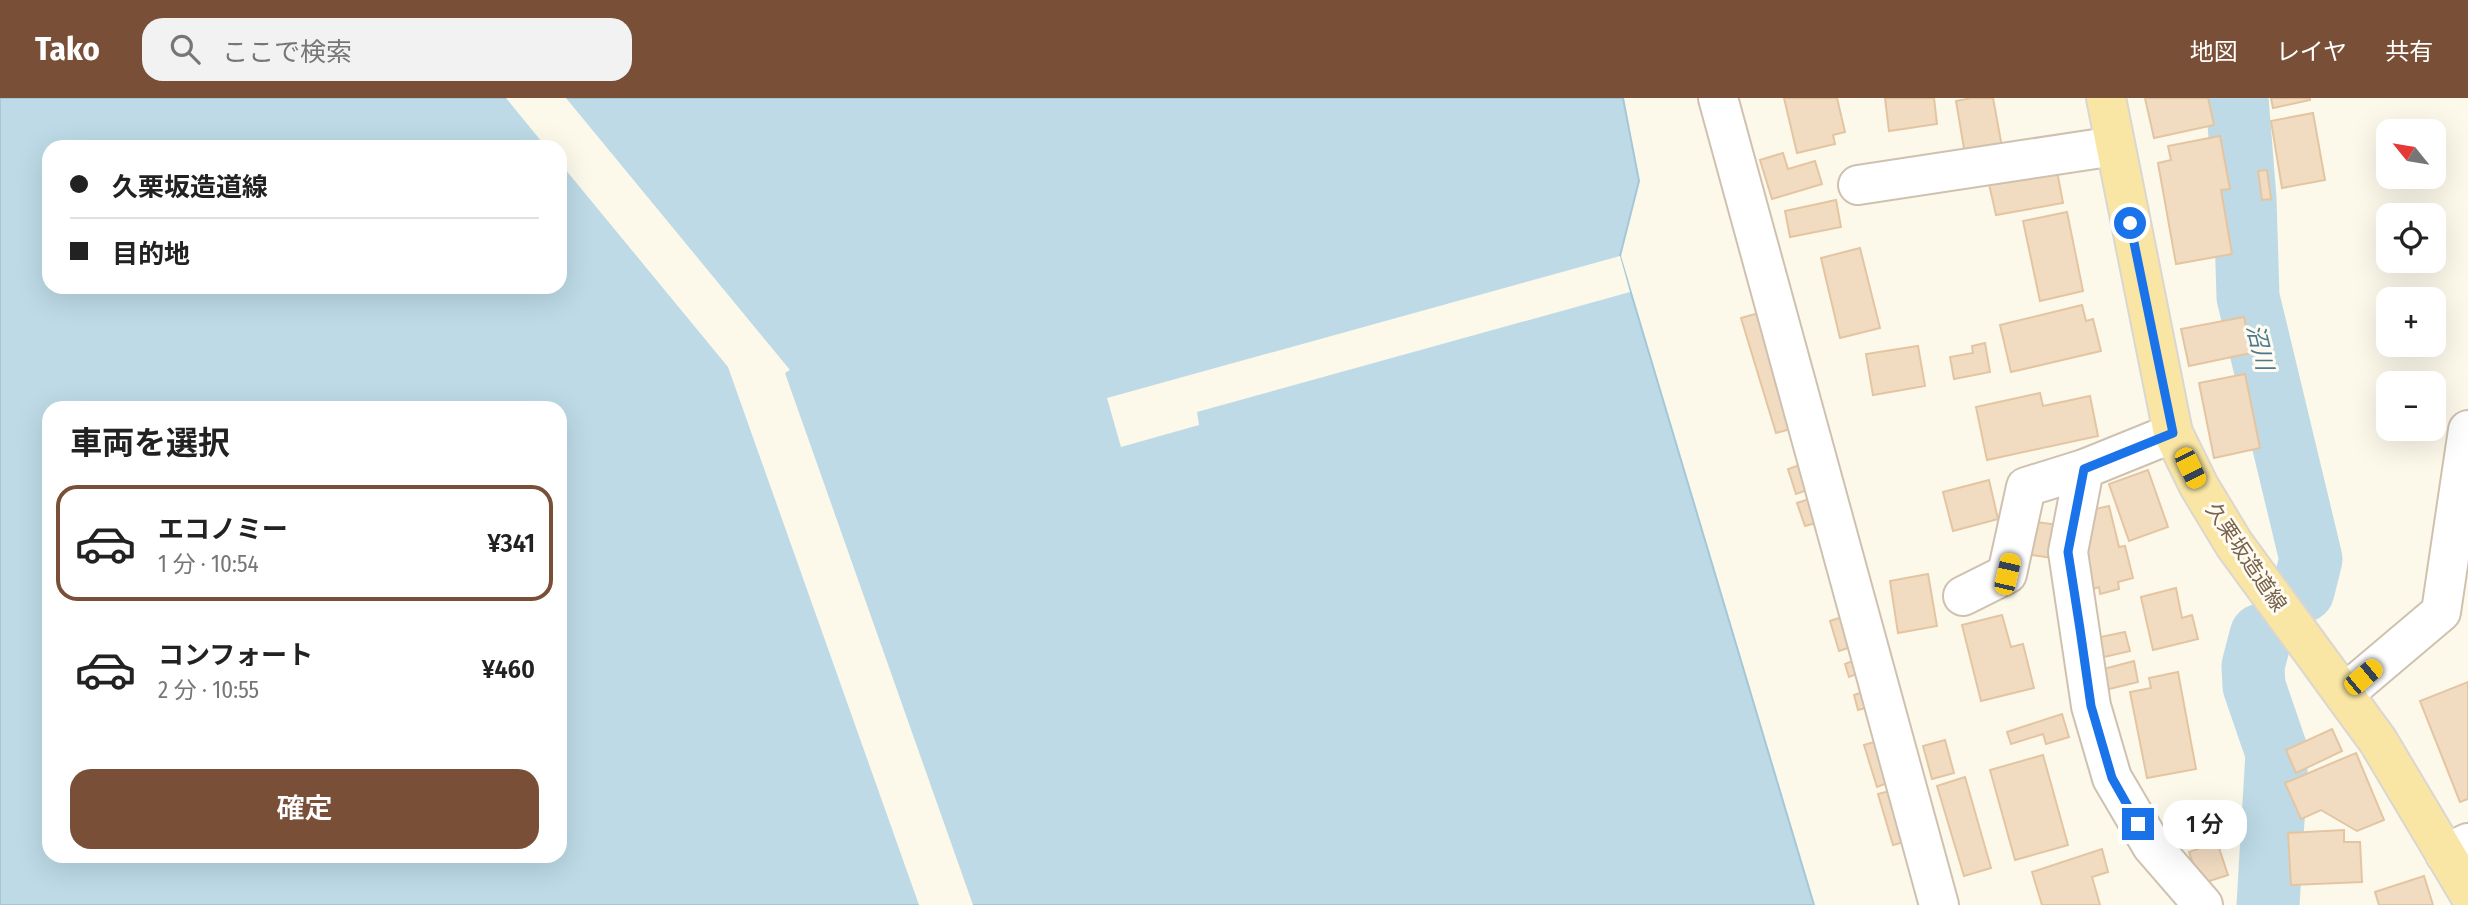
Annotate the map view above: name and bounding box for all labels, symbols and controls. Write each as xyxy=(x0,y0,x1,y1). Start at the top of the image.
search box xyxy=(142,18,632,81)
text: Tako xyxy=(35,29,100,69)
icon: search xyxy=(166,30,204,68)
text: ここで検索 xyxy=(222,37,352,68)
text: 地図 xyxy=(2190,38,2238,66)
text: レイヤ xyxy=(2276,38,2347,66)
text: 共有 xyxy=(2385,38,2433,66)
north arrow xyxy=(2376,119,2446,189)
map controls xyxy=(2376,119,2446,441)
text: 久栗坂造道線 xyxy=(112,172,268,203)
button: locate xyxy=(2376,203,2446,273)
route start xyxy=(2114,207,2146,239)
text: 目的地 xyxy=(112,239,190,270)
button: + xyxy=(2376,287,2446,357)
water label: 沼川 xyxy=(2241,321,2280,376)
button: − xyxy=(2376,371,2446,441)
text: 車両を選択 xyxy=(70,424,230,462)
car xyxy=(2172,445,2209,491)
street label: 久栗坂造道線 xyxy=(2200,498,2292,616)
icon: car xyxy=(74,512,137,575)
text: エコノミー xyxy=(158,514,288,545)
text: ¥341 xyxy=(488,528,535,559)
text: 1 分 · 10:54 xyxy=(158,550,259,578)
car xyxy=(1993,551,2022,597)
icon: car xyxy=(74,638,137,701)
text: コンフォート xyxy=(158,640,313,671)
text: ¥460 xyxy=(482,654,535,685)
car xyxy=(2341,655,2386,699)
text: 2 分 · 10:55 xyxy=(158,676,259,704)
button: 確定 xyxy=(70,769,539,849)
callout: 1 分 xyxy=(2162,800,2246,848)
route end xyxy=(2122,808,2154,840)
text: 1 分 xyxy=(2186,810,2224,838)

